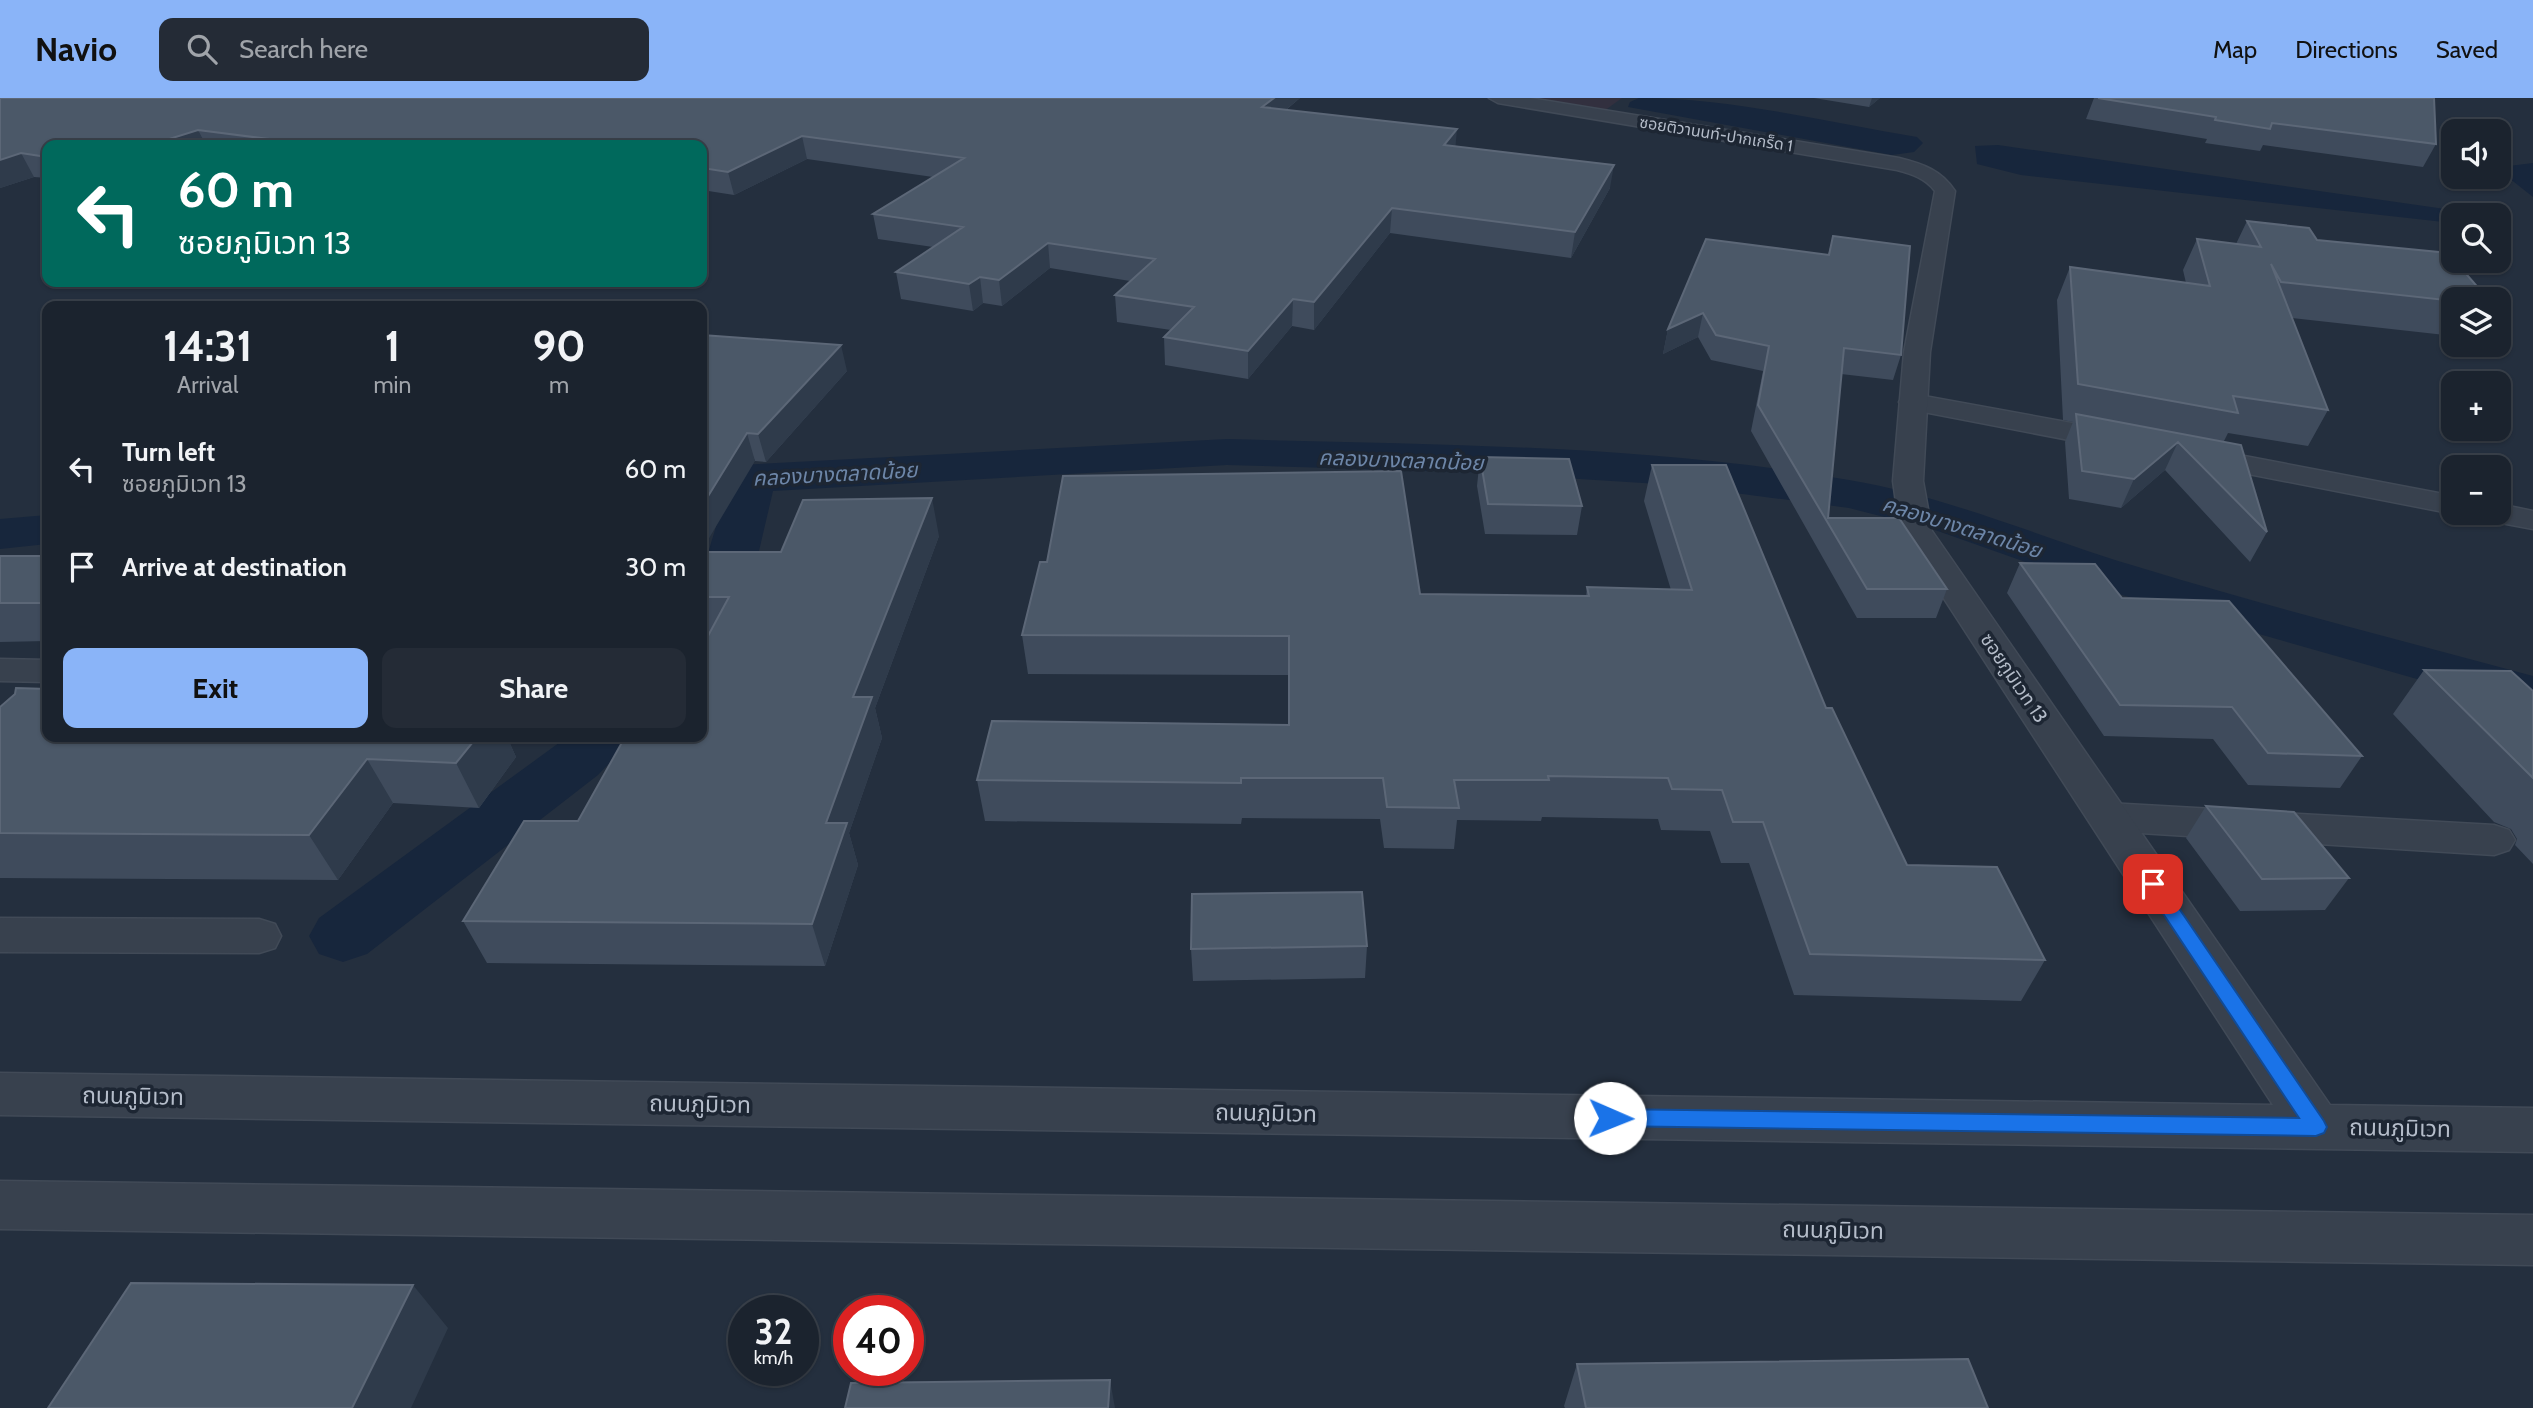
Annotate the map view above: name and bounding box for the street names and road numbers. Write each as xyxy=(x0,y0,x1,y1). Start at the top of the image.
street label: ซอยติวานนท์-ปากเกร็ด 1 xyxy=(1638,113,1794,155)
street label: ซอยภูมิเวท 13 xyxy=(1975,629,2052,728)
street label: ถนนภูมิเวท xyxy=(82,1081,184,1112)
street label: ถนนภูมิเวท xyxy=(649,1089,751,1120)
street label: ถนนภูมิเวท xyxy=(1215,1098,1317,1129)
street label: ถนนภูมิเวท xyxy=(2349,1113,2451,1144)
street label: ถนนภูมิเวท xyxy=(1782,1215,1884,1246)

